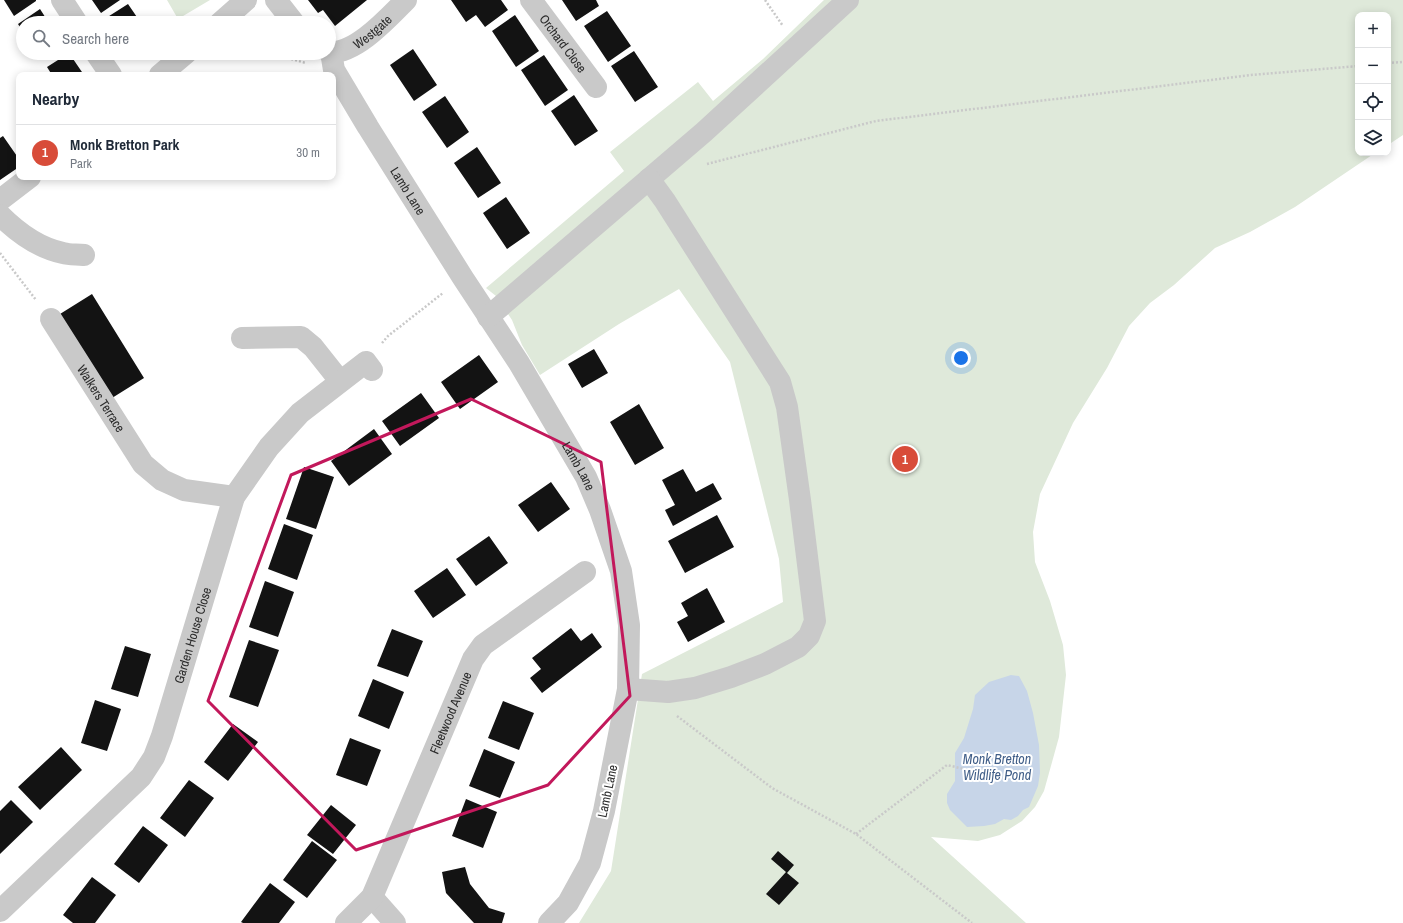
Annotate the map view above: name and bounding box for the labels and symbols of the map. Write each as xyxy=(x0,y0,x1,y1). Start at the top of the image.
street label: Westgate xyxy=(350,11,396,53)
street label: Orchard Close xyxy=(536,11,590,76)
street label: Lamb Lane xyxy=(386,164,429,218)
your location xyxy=(951,348,971,368)
street label: Walkers Terrace xyxy=(73,362,129,436)
street label: Lamb Lane xyxy=(558,439,599,493)
pin: 1 xyxy=(892,444,918,474)
street label: Garden House Close xyxy=(170,585,215,686)
street label: Fleetwood Avenue xyxy=(426,669,476,757)
water label: Monk Bretton Wildlife Pond xyxy=(963,750,1032,784)
street label: Lamb Lane xyxy=(594,763,621,819)

